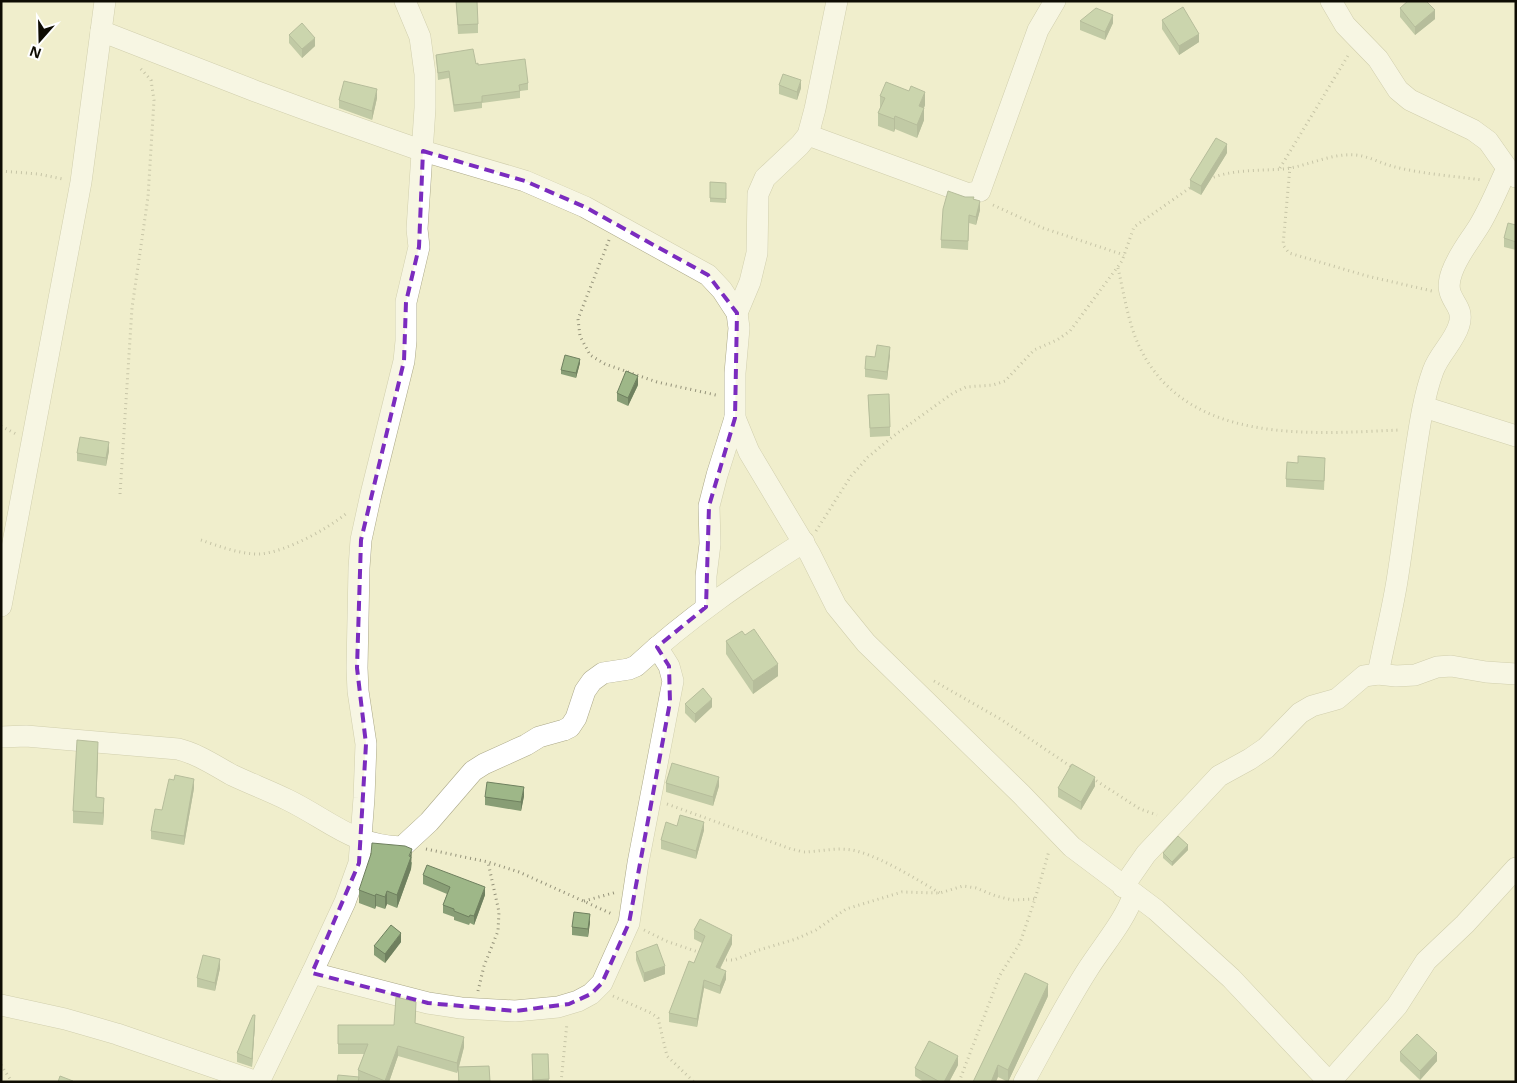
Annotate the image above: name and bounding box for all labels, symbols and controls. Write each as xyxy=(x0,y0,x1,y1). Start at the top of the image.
north arrow xyxy=(15,15,65,65)
text: N xyxy=(27,42,44,64)

